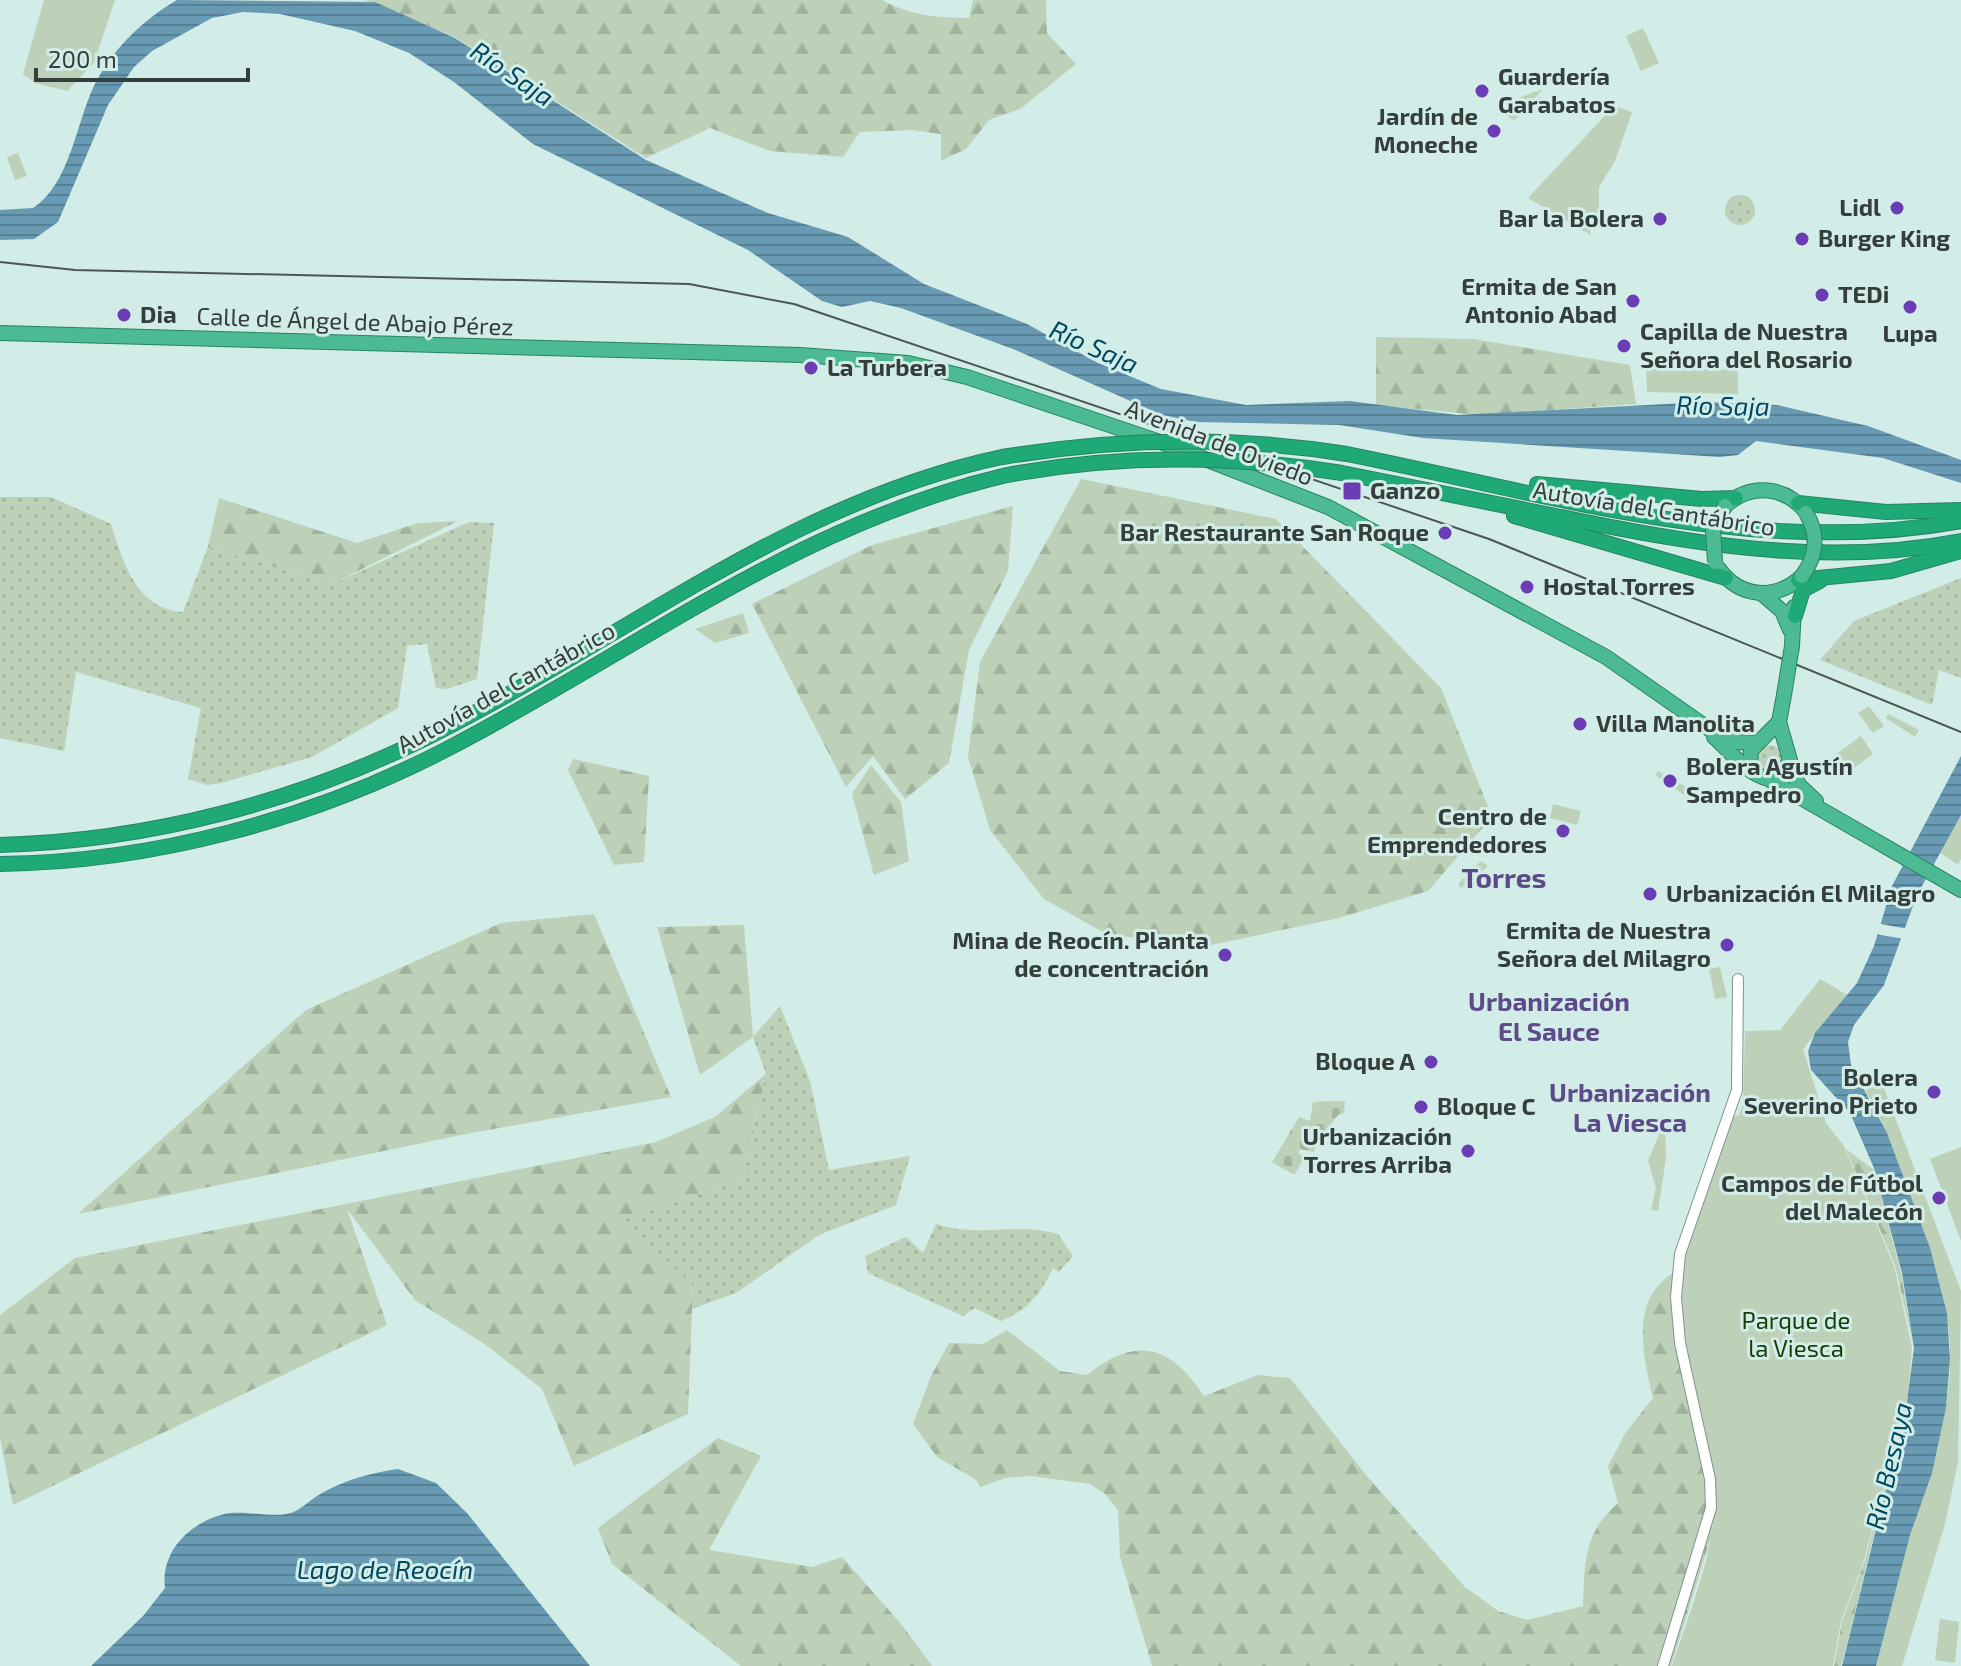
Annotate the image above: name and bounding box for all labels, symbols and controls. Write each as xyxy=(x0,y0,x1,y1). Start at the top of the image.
scale bar xyxy=(36,32,248,82)
water label: Río Saja xyxy=(465,34,560,112)
text: 200 m xyxy=(48,44,117,73)
place label: Guardería Garabatos xyxy=(1498,61,1616,118)
marker: Guardería Garabatos xyxy=(1473,82,1491,100)
place label: Jardín de Moneche xyxy=(1374,101,1478,158)
marker: Jardín de Moneche xyxy=(1485,122,1503,140)
place label: Lidl xyxy=(1839,192,1881,221)
marker: Lidl xyxy=(1888,199,1906,217)
place label: Bar la Bolera xyxy=(1498,203,1644,232)
marker: Bar la Bolera xyxy=(1651,210,1669,228)
place label: Burger King xyxy=(1818,223,1950,252)
marker: Burger King xyxy=(1793,230,1811,248)
place label: Ermita de San Antonio Abad xyxy=(1461,271,1617,328)
place label: TEDi xyxy=(1838,279,1889,308)
marker: TEDi xyxy=(1813,286,1831,304)
marker: Ermita de San Antonio Abad xyxy=(1624,292,1642,310)
marker: Lupa xyxy=(1901,298,1919,316)
place label: Dia xyxy=(140,299,177,328)
street label: Calle de Ángel de Abajo Pérez xyxy=(196,300,514,341)
marker: Dia xyxy=(115,306,133,324)
water label: Río Saja xyxy=(1046,312,1144,379)
place label: Capilla de Nuestra Señora del Rosario xyxy=(1640,316,1853,373)
place label: Lupa xyxy=(1882,318,1938,347)
marker: Capilla de Nuestra Señora del Rosario xyxy=(1615,337,1633,355)
place label: La Turbera xyxy=(827,352,947,381)
marker: La Turbera xyxy=(802,359,820,377)
water label: Río Saja xyxy=(1676,388,1770,421)
street label: Avenida de Oviedo xyxy=(1121,392,1318,491)
street label: Autovía del Cantábrico xyxy=(1531,474,1777,541)
place label: Ganzo xyxy=(1370,475,1440,504)
marker: Ganzo xyxy=(1341,480,1363,502)
place label: Bar Restaurante San Roque xyxy=(1120,517,1429,546)
marker: Bar Restaurante San Roque xyxy=(1436,524,1454,542)
place label: Hostal Torres xyxy=(1543,571,1695,600)
marker: Hostal Torres xyxy=(1518,578,1536,596)
street label: Autovía del Cantábrico xyxy=(391,615,619,759)
place label: Villa Manolita xyxy=(1596,708,1755,737)
marker: Villa Manolita xyxy=(1571,715,1589,733)
place label: Bolera Agustín Sampedro xyxy=(1686,751,1853,808)
marker: Bolera Agustín Sampedro xyxy=(1661,772,1679,790)
place label: Centro de Emprendedores xyxy=(1367,801,1547,858)
marker: Centro de Emprendedores xyxy=(1554,822,1572,840)
district label: Torres xyxy=(1462,860,1546,894)
place label: Urbanización El Milagro xyxy=(1666,878,1935,907)
marker: Urbanización El Milagro xyxy=(1641,885,1659,903)
place label: Ermita de Nuestra Señora del Milagro xyxy=(1497,915,1711,972)
place label: Mina de Reocín. Planta de concentración xyxy=(952,925,1209,982)
marker: Ermita de Nuestra Señora del Milagro xyxy=(1718,936,1736,954)
marker: Mina de Reocín. Planta de concentración xyxy=(1216,946,1234,964)
district label: Urbanización El Sauce xyxy=(1468,985,1630,1046)
place label: Bloque A xyxy=(1315,1046,1415,1075)
marker: Bloque A xyxy=(1422,1053,1440,1071)
place label: Bolera Severino Prieto xyxy=(1744,1062,1918,1119)
district label: Urbanización La Viesca xyxy=(1549,1076,1711,1137)
marker: Bolera Severino Prieto xyxy=(1925,1083,1943,1101)
place label: Bloque C xyxy=(1437,1091,1536,1120)
marker: Bloque C xyxy=(1412,1098,1430,1116)
place label: Urbanización Torres Arriba xyxy=(1303,1121,1452,1178)
marker: Urbanización Torres Arriba xyxy=(1459,1142,1477,1160)
place label: Campos de Fútbol del Malecón xyxy=(1721,1168,1923,1225)
marker: Campos de Fútbol del Malecón xyxy=(1930,1189,1948,1207)
park label: Parque de la Viesca xyxy=(1742,1305,1850,1362)
water label: Río Besaya xyxy=(1858,1399,1918,1533)
water label: Lago de Reocín xyxy=(297,1553,473,1584)

